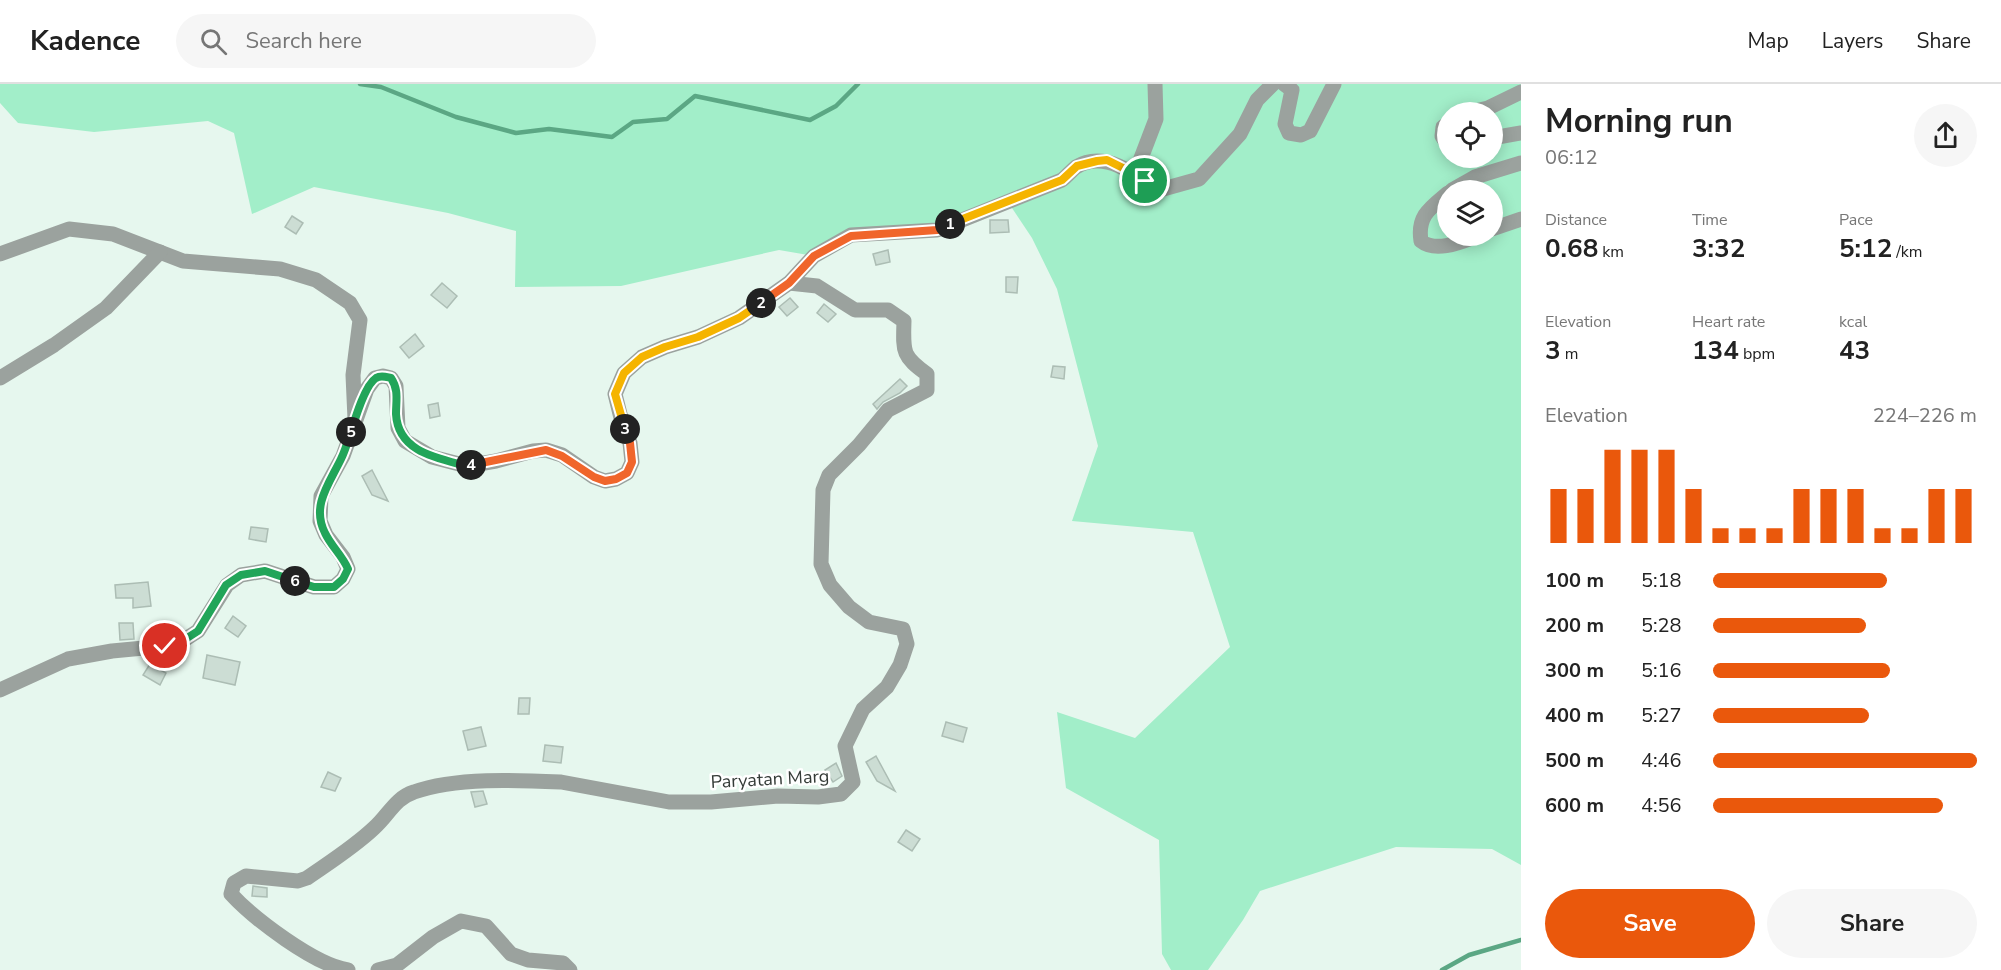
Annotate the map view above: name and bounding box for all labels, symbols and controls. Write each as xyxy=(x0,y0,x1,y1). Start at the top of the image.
search box xyxy=(176,14,596,68)
text: Kadence xyxy=(30,22,140,60)
icon: search xyxy=(197,25,230,58)
text: Search here xyxy=(245,26,362,56)
text: Map xyxy=(1747,27,1789,55)
text: Layers xyxy=(1822,27,1883,55)
text: Share xyxy=(1916,27,1971,55)
text: Morning run xyxy=(1545,99,1733,144)
map controls xyxy=(1437,102,1503,246)
button: locate xyxy=(1437,102,1503,168)
button: share xyxy=(1914,104,1977,167)
text: 06:12 xyxy=(1545,144,1598,171)
pin xyxy=(1119,155,1170,206)
icon: arrive xyxy=(1128,164,1161,197)
button: layers xyxy=(1437,180,1503,246)
pin: 1 xyxy=(935,209,965,239)
text: Distance xyxy=(1545,209,1607,231)
text: Time xyxy=(1692,209,1728,231)
text: Pace xyxy=(1839,209,1873,231)
text: 1 xyxy=(945,213,955,235)
text: 0.68 xyxy=(1545,231,1598,266)
text: 3:32 xyxy=(1692,231,1745,266)
text: 5:12 xyxy=(1839,231,1892,266)
text: km xyxy=(1598,241,1624,263)
text: /km xyxy=(1892,241,1923,263)
pin: 2 xyxy=(746,288,776,318)
text: 2 xyxy=(756,292,766,314)
text: Elevation xyxy=(1545,311,1611,333)
text: Heart rate xyxy=(1692,311,1765,333)
text: kcal xyxy=(1839,311,1867,333)
text: 3 xyxy=(1545,333,1561,368)
text: 134 xyxy=(1692,333,1739,368)
text: 43 xyxy=(1839,333,1870,368)
text: m xyxy=(1561,343,1578,365)
text: bpm xyxy=(1739,343,1775,365)
text: Elevation xyxy=(1545,402,1628,429)
text: 224–226 m xyxy=(1873,402,1977,429)
pin: 3 xyxy=(610,414,640,444)
pin: 5 xyxy=(336,417,366,447)
text: 3 xyxy=(620,418,630,440)
text: 5 xyxy=(346,421,356,443)
pin: 4 xyxy=(456,450,486,480)
text: 4 xyxy=(466,454,476,476)
pin: 6 xyxy=(280,566,310,596)
text: 100 m xyxy=(1545,567,1604,594)
text: 5:18 xyxy=(1641,567,1682,594)
text: 6 xyxy=(290,570,300,592)
text: 200 m xyxy=(1545,612,1604,639)
text: 5:28 xyxy=(1641,612,1682,639)
pin xyxy=(139,620,190,671)
icon: check xyxy=(148,629,181,662)
text: 300 m xyxy=(1545,657,1604,684)
text: 5:16 xyxy=(1641,657,1682,684)
text: 400 m xyxy=(1545,702,1604,729)
text: 5:27 xyxy=(1641,702,1682,729)
text: 500 m xyxy=(1545,747,1604,774)
text: 4:46 xyxy=(1641,747,1682,774)
street label: Paryatan Marg xyxy=(710,764,830,794)
text: 600 m xyxy=(1545,792,1604,819)
text: 4:56 xyxy=(1641,792,1682,819)
button: Save xyxy=(1545,889,1755,958)
button: Share xyxy=(1767,889,1977,958)

